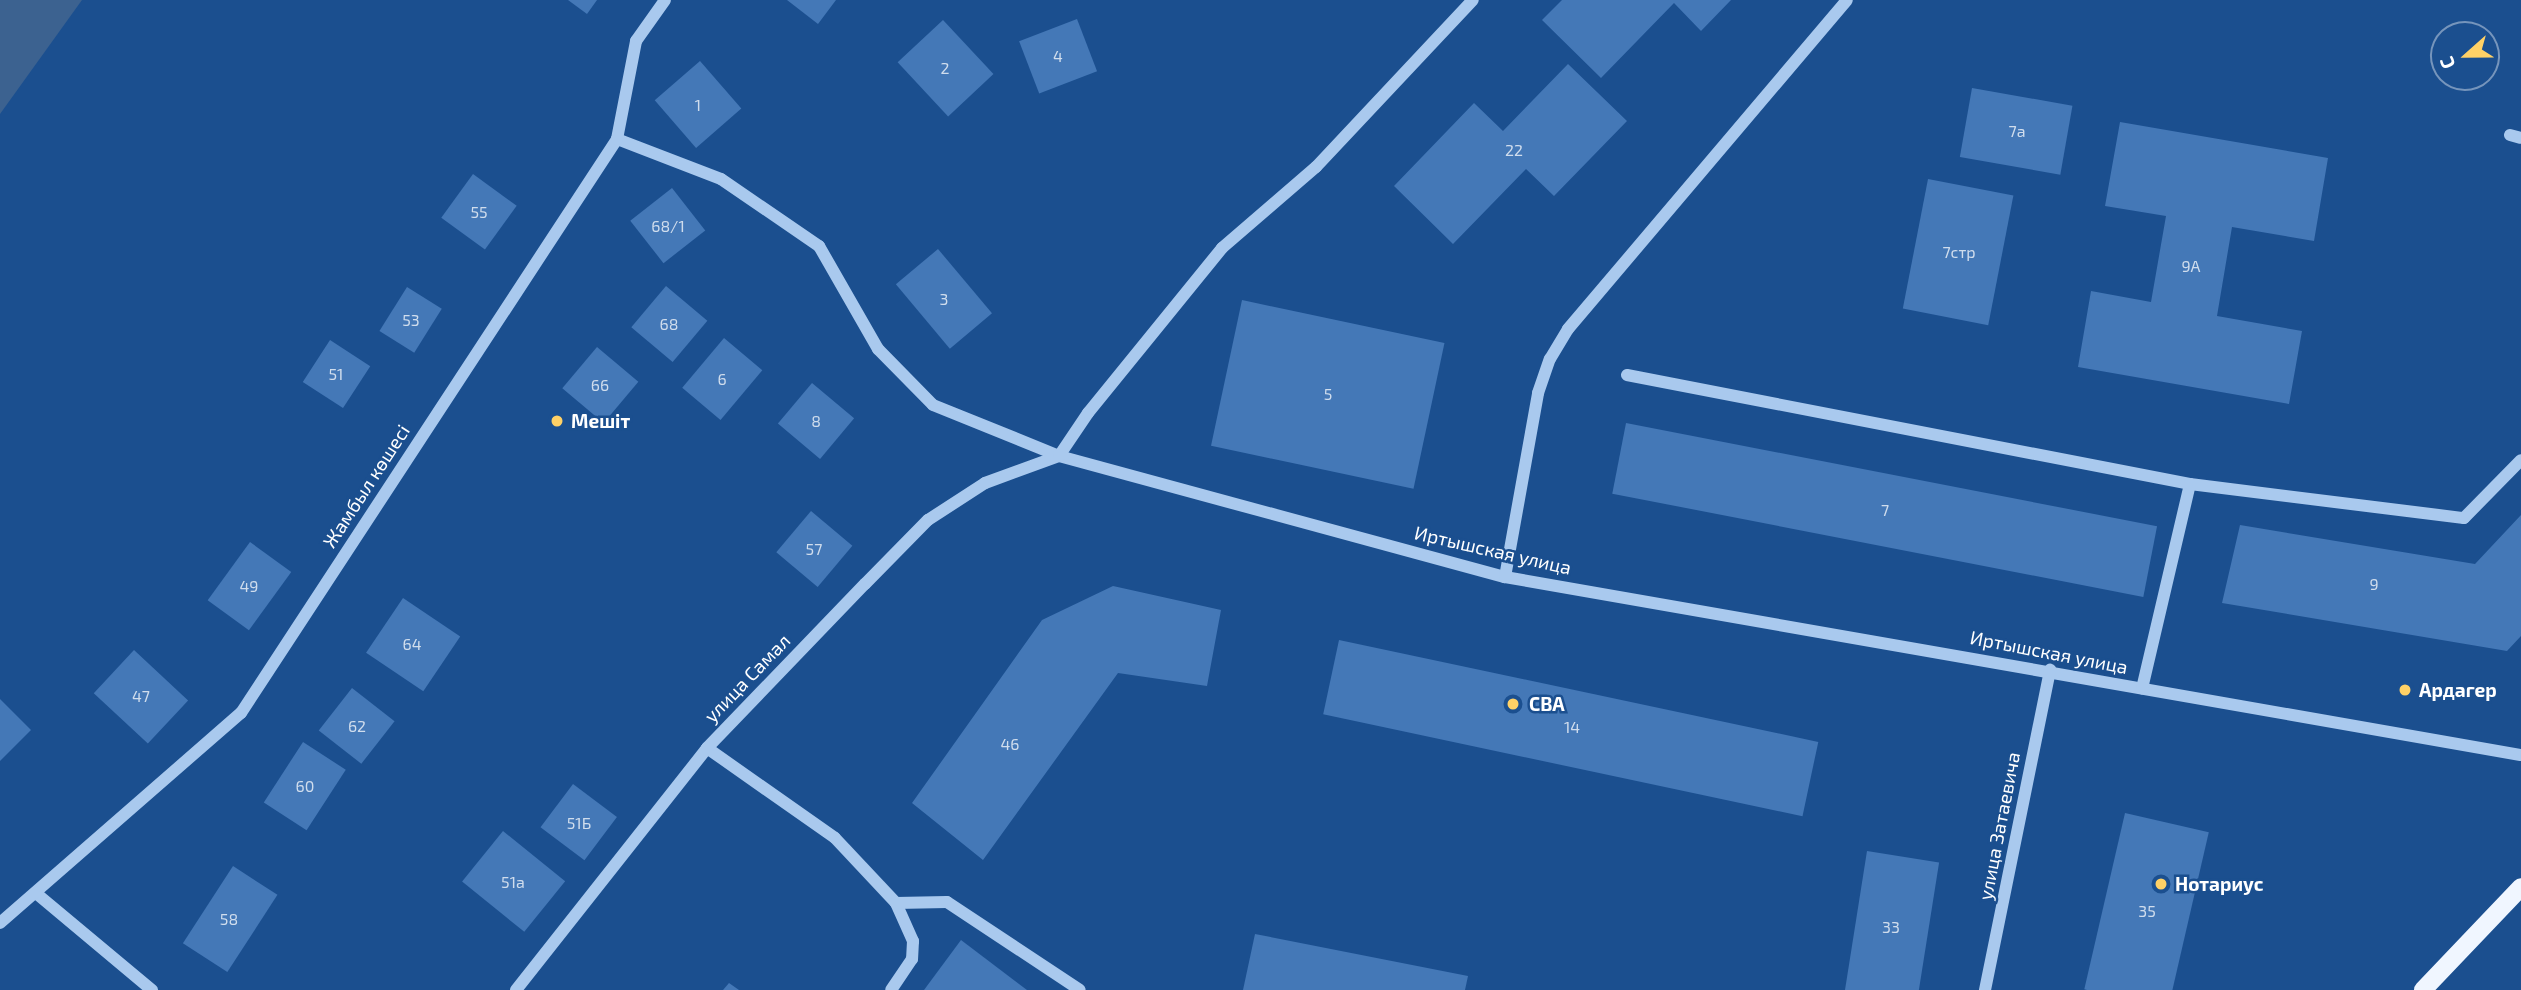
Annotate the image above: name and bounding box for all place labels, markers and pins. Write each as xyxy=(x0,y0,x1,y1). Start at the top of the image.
place label: Мешіт xyxy=(571,410,630,432)
marker: Мешіт xyxy=(549,413,565,429)
place label: Ардагер xyxy=(2419,679,2497,701)
marker: Ардагер xyxy=(2397,682,2413,698)
place label: СВА xyxy=(1529,693,1565,715)
marker: СВА xyxy=(1503,694,1523,714)
place label: Нотариус xyxy=(2175,873,2263,895)
marker: Нотариус xyxy=(2153,876,2169,892)

